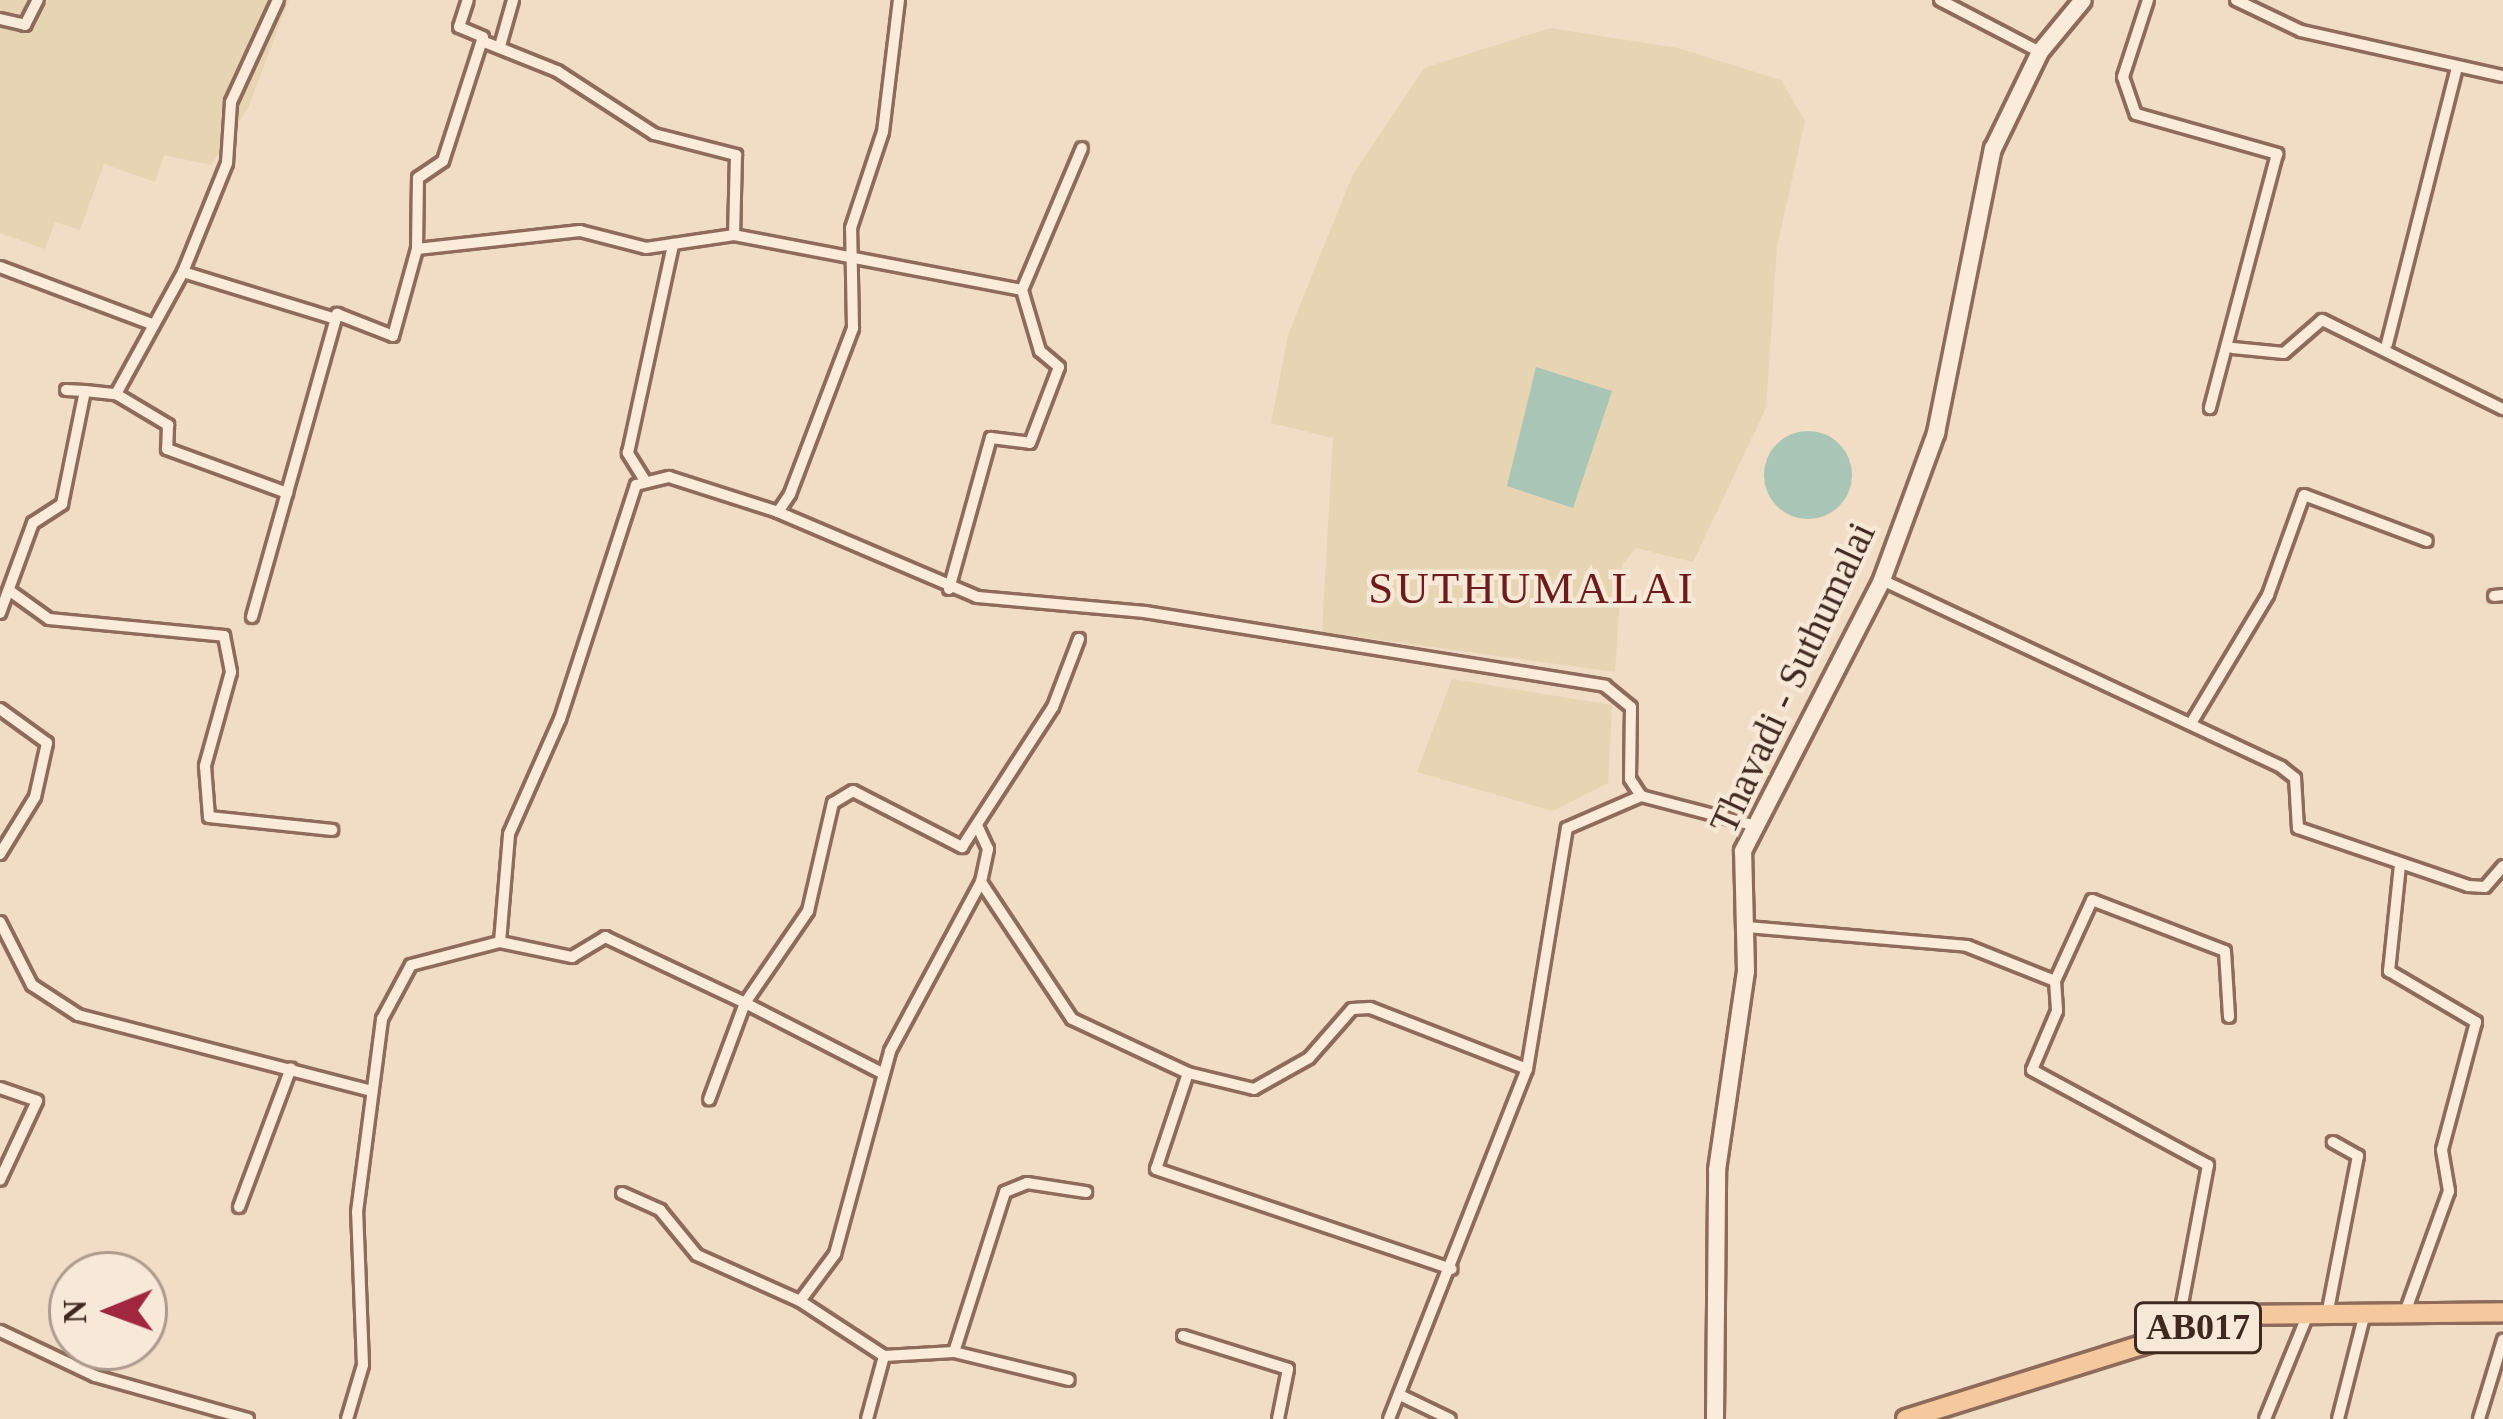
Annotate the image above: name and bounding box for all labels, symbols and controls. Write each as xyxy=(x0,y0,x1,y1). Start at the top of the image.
street label: Thavadi - Suthumalai xyxy=(1700,515,1886,841)
district label: SUTHUMALAI xyxy=(1368,562,1696,616)
north arrow xyxy=(48,1251,168,1371)
road number: AB017 xyxy=(2132,1298,2264,1358)
text: N xyxy=(57,1299,93,1324)

